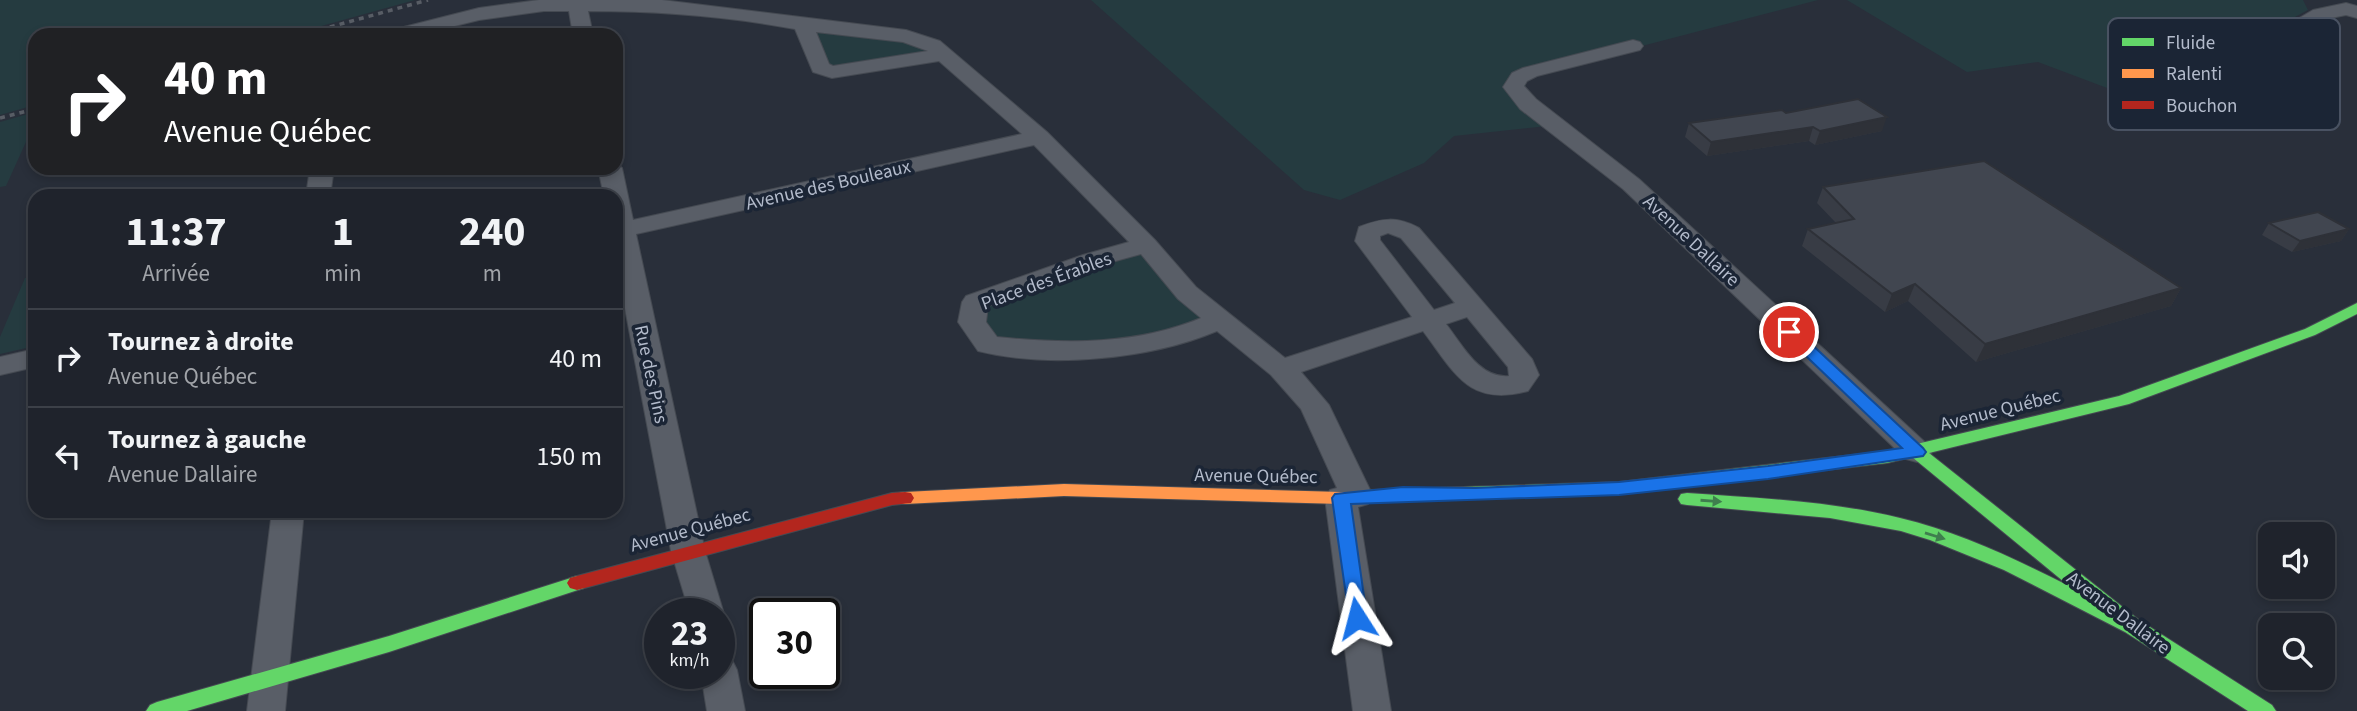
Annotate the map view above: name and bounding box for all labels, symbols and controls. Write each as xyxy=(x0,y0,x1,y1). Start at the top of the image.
legend xyxy=(2108,18,2340,130)
text: Fluide xyxy=(2166,30,2215,57)
text: 40 m xyxy=(164,44,268,114)
icon: right xyxy=(49,56,140,147)
text: Ralenti xyxy=(2166,61,2222,88)
text: Bouchon xyxy=(2166,93,2238,120)
text: Avenue Québec xyxy=(164,109,372,155)
street label: Avenue des Bouleaux xyxy=(743,153,914,218)
street label: Avenue Dallaire xyxy=(1637,189,1745,293)
text: 11:37 xyxy=(125,202,227,262)
text: 1 xyxy=(332,202,354,262)
text: 240 xyxy=(459,202,526,262)
street label: Place des Érables xyxy=(978,245,1115,318)
text: Arrivée xyxy=(142,257,210,290)
text: min xyxy=(324,257,362,290)
text: m xyxy=(483,257,502,290)
pin xyxy=(1759,302,1819,362)
icon: arrive xyxy=(1770,313,1808,351)
text: Tournez à droite xyxy=(108,323,294,360)
street label: Rue des Pins xyxy=(627,323,674,426)
icon: right xyxy=(49,339,87,377)
text: 40 m xyxy=(549,340,602,377)
text: Avenue Québec xyxy=(108,360,257,393)
street label: Avenue Québec xyxy=(1937,382,2064,438)
text: Tournez à gauche xyxy=(108,421,307,458)
icon: left xyxy=(49,437,87,475)
text: 150 m xyxy=(536,438,602,475)
text: Avenue Dallaire xyxy=(108,458,257,491)
street label: Avenue Québec xyxy=(1194,462,1318,491)
one-way arrow xyxy=(1700,496,1722,507)
street label: Avenue Québec xyxy=(627,501,754,559)
map controls xyxy=(2258,522,2335,690)
button: sound xyxy=(2258,522,2335,599)
one-way arrow xyxy=(1924,531,1945,541)
street label: Avenue Dallaire xyxy=(2061,565,2175,661)
position arrow xyxy=(1320,581,1394,655)
speed limit sign: 30 xyxy=(749,598,840,689)
text: 23 xyxy=(671,609,708,659)
button: search xyxy=(2258,613,2335,690)
text: km/h xyxy=(670,648,709,673)

